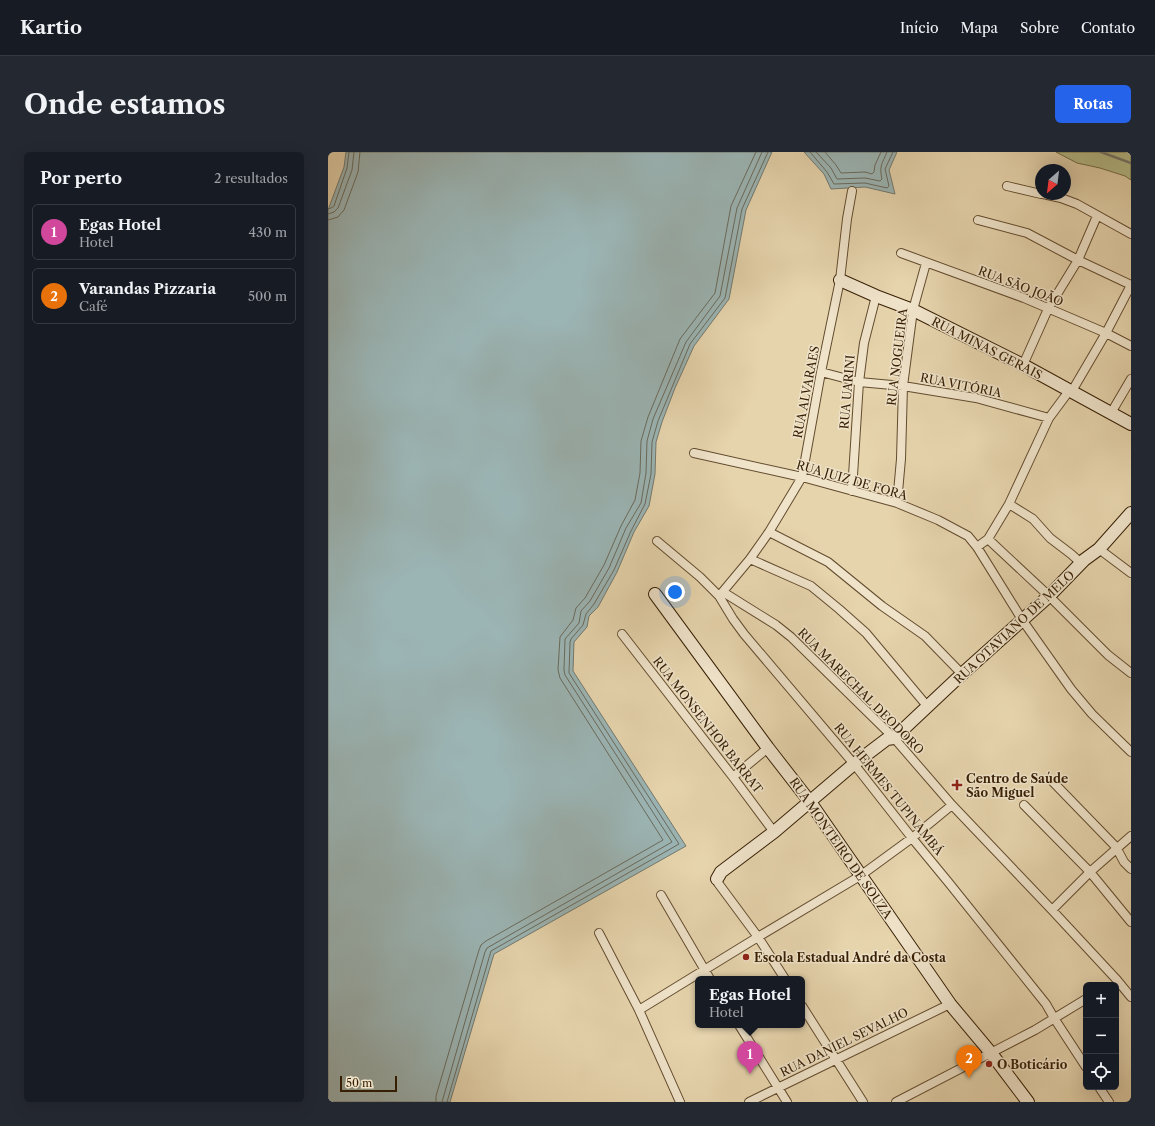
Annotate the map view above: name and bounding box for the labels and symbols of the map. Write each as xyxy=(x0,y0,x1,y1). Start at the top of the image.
north arrow xyxy=(1035,164,1071,200)
street label: RUA SÃO JOÃO xyxy=(976,262,1066,309)
street label: RUA NOGUEIRA xyxy=(884,306,911,407)
street label: RUA MINAS GERAIS xyxy=(929,314,1045,382)
street label: RUA ALVARAES xyxy=(790,344,822,440)
street label: RUA UARINI xyxy=(836,354,858,430)
street label: RUA VITÓRIA xyxy=(919,369,1004,400)
street label: RUA JUIZ DE FORA xyxy=(795,457,910,503)
street label: RUA OTAVIANO DE MELO xyxy=(951,567,1077,687)
your location xyxy=(665,582,685,602)
street label: RUA MARECHAL DEODORO xyxy=(795,625,927,757)
street label: RUA MONSENHOR BARRAT xyxy=(650,654,766,796)
street label: RUA HERMES TUPINAMBÁ xyxy=(831,719,948,859)
place label: Centro de Saúde São Miguel xyxy=(966,771,1068,800)
street label: RUA MONTEIRO DE SOUZA xyxy=(786,775,896,922)
marker: Centro de Saúde São Miguel xyxy=(951,779,963,791)
place label: Escola Estadual André da Costa xyxy=(754,950,947,965)
marker: Escola Estadual André da Costa xyxy=(741,952,751,962)
street label: RUA DANIEL SEVALHO xyxy=(777,1004,911,1080)
pin: 1 xyxy=(737,1041,763,1074)
pin: 2 xyxy=(956,1045,982,1078)
place label: O Boticário xyxy=(997,1057,1068,1072)
marker: O Boticário xyxy=(984,1059,994,1069)
scale bar xyxy=(340,1074,397,1093)

